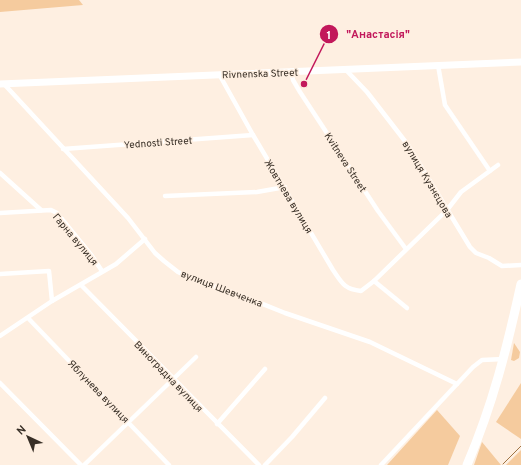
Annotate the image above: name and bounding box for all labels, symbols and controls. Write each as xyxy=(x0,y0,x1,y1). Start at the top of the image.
callout: "Анастасія" xyxy=(319,23,418,46)
text: 1 xyxy=(327,28,331,44)
text: "Анастасія" xyxy=(346,28,410,42)
street label: Rivnenska Street xyxy=(222,67,299,82)
street label: Kvitneva Street xyxy=(321,131,369,195)
street label: Yednosti Street xyxy=(123,135,193,152)
street label: вулиця Кузнєцова xyxy=(399,139,455,221)
street label: Жовтнева вулиця xyxy=(260,157,315,236)
street label: Гарна вулиця xyxy=(49,211,100,269)
street label: вулиця Шевченка xyxy=(179,268,264,311)
street label: Виноградна вулиця xyxy=(131,339,205,415)
street label: Яблунева вулиця xyxy=(64,358,132,427)
north arrow xyxy=(8,417,48,457)
text: N xyxy=(14,423,29,438)

